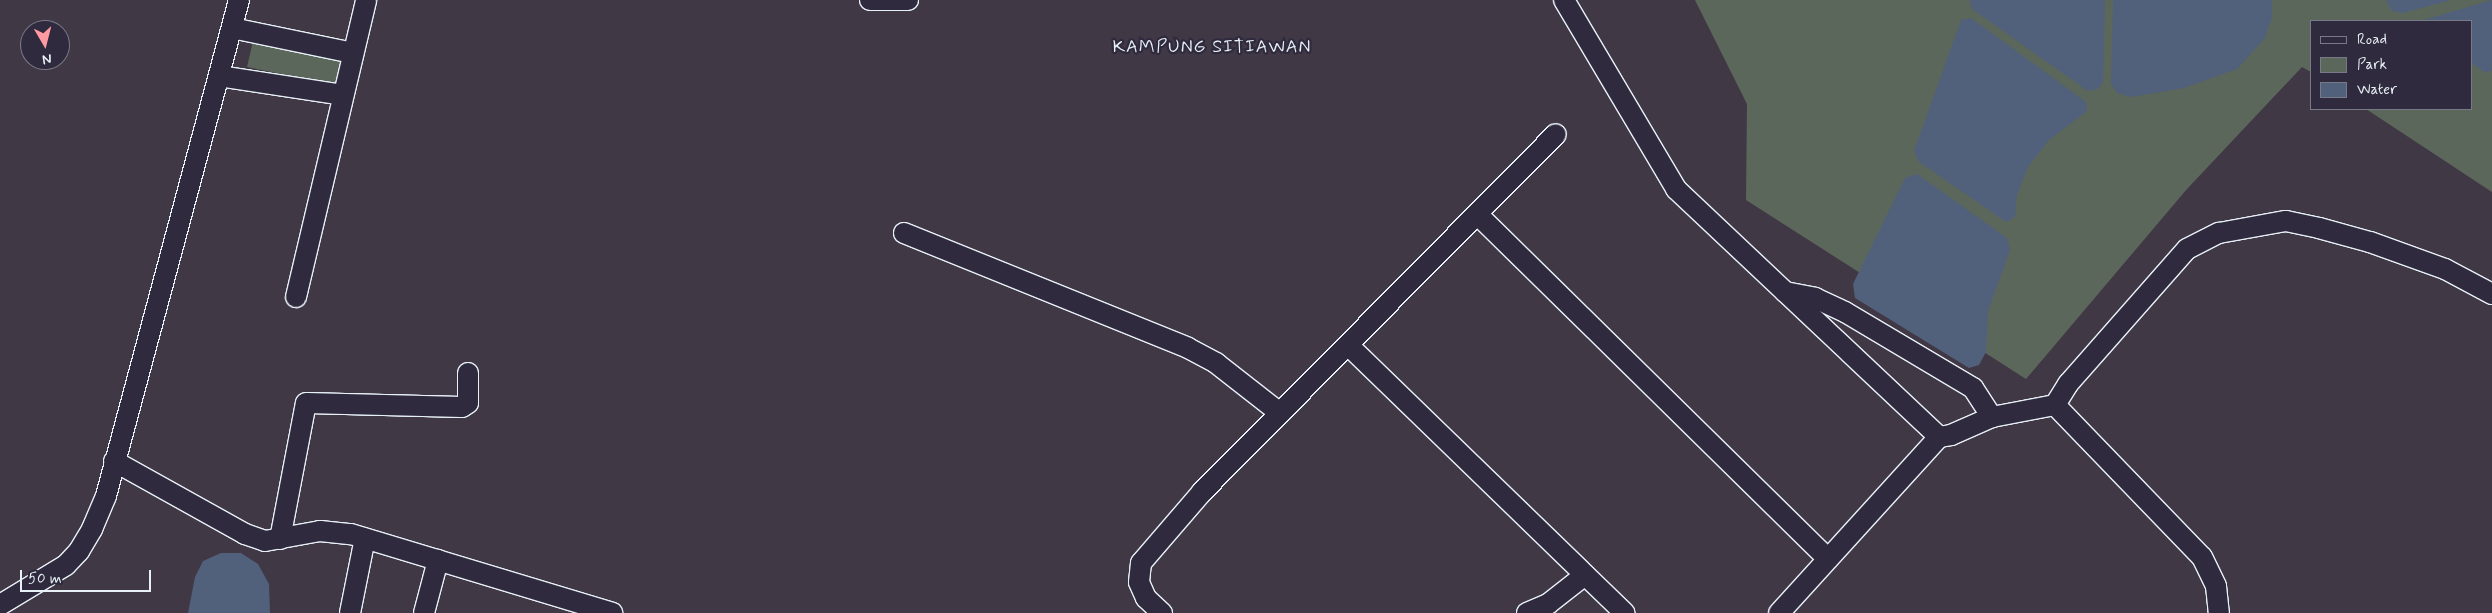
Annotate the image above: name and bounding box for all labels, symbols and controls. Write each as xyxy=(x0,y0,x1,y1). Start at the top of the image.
north arrow xyxy=(20,20,70,70)
legend xyxy=(2310,20,2472,110)
text: Road xyxy=(2357,30,2387,50)
district label: KAMPUNG SITIAWAN xyxy=(1109,36,1315,58)
text: N xyxy=(41,49,53,68)
text: Park xyxy=(2357,55,2387,75)
text: Water xyxy=(2357,80,2397,100)
scale bar xyxy=(22,560,154,592)
text: 50 m xyxy=(28,569,62,589)

